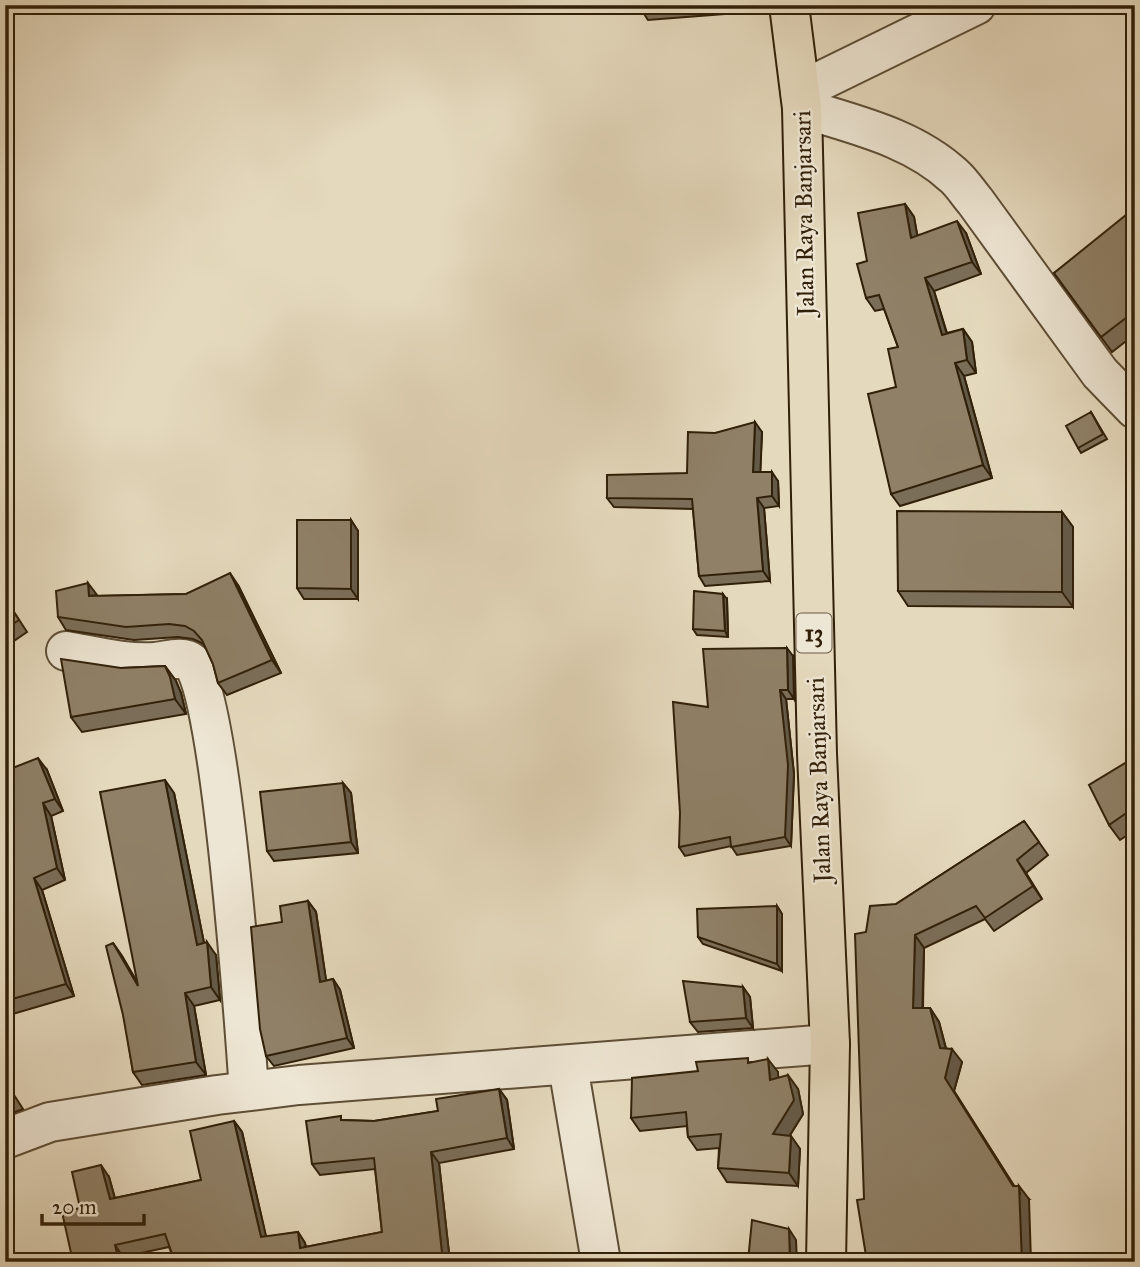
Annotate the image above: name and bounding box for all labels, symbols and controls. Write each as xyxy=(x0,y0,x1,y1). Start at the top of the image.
street label: Jalan Raya Banjarsari xyxy=(787,110,821,319)
road number: 13 xyxy=(796,614,832,652)
street label: Jalan Raya Banjarsari xyxy=(800,676,838,886)
scale bar xyxy=(42,1183,144,1227)
text: 20 m xyxy=(52,1194,97,1220)

